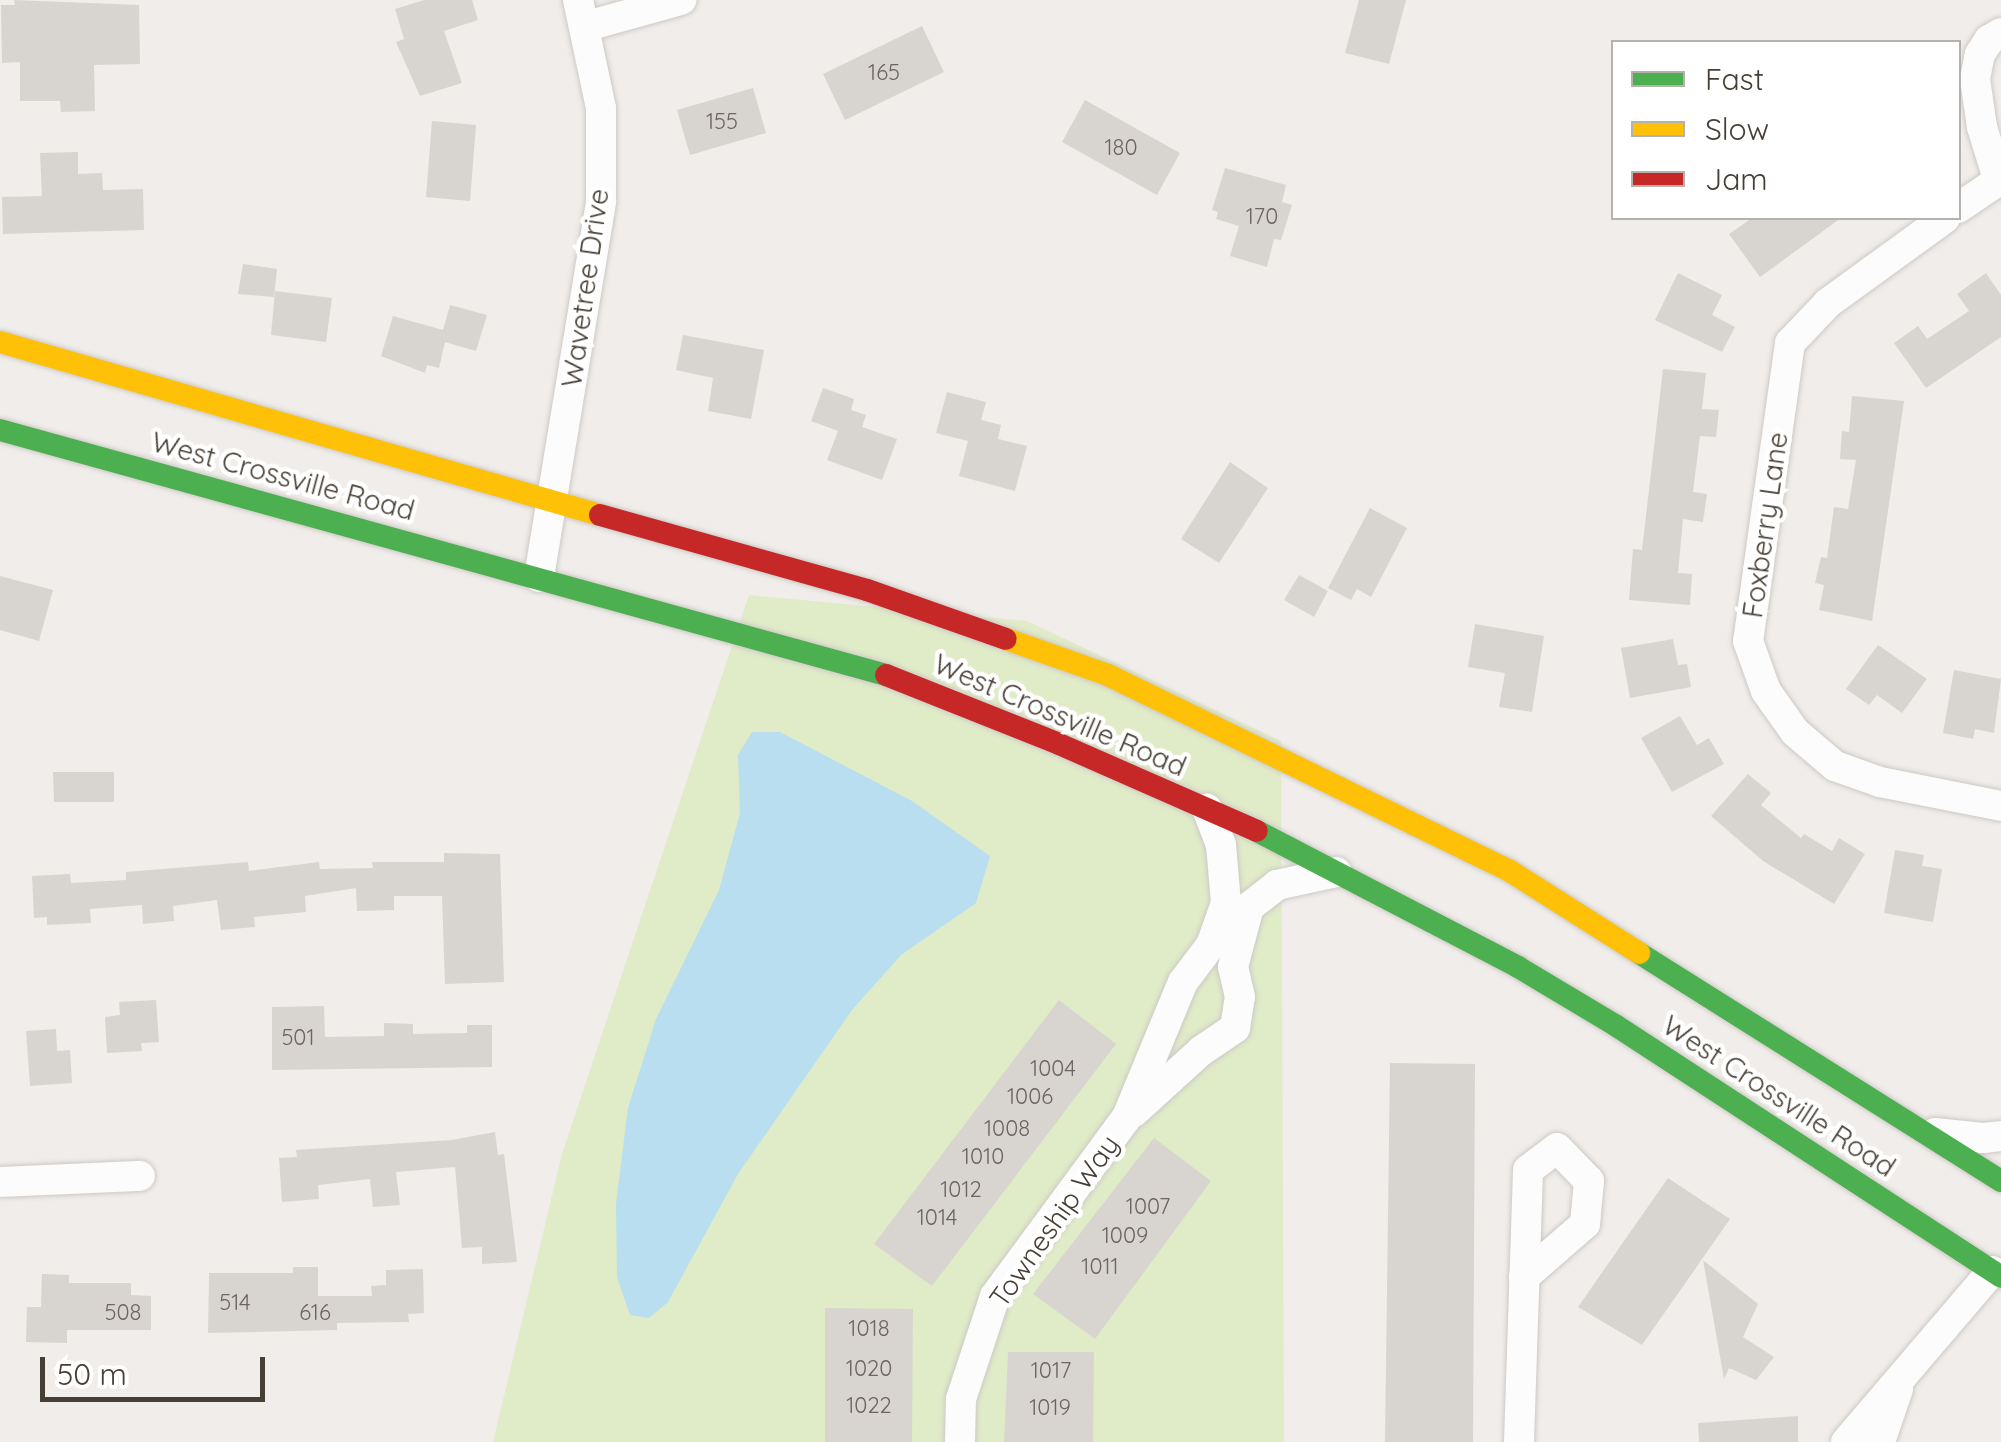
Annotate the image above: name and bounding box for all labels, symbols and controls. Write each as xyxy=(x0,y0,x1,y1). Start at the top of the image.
legend xyxy=(1611,40,1961,220)
house number: 165 xyxy=(868,60,900,86)
text: Fast xyxy=(1705,60,1764,98)
house number: 155 xyxy=(706,109,738,135)
text: Slow xyxy=(1705,110,1769,148)
house number: 180 xyxy=(1104,135,1138,161)
text: Jam xyxy=(1705,160,1768,198)
street label: Wavetree Drive xyxy=(554,187,616,389)
house number: 170 xyxy=(1246,204,1278,230)
street label: West Crossville Road xyxy=(148,425,418,527)
street label: Foxberry Lane xyxy=(1735,430,1795,620)
street label: West Crossville Road xyxy=(929,647,1191,783)
street label: West Crossville Road xyxy=(1656,1008,1902,1184)
house number: 501 xyxy=(281,1025,315,1051)
house number: 1004 xyxy=(1030,1056,1076,1082)
house number: 1006 xyxy=(1007,1084,1053,1110)
house number: 1008 xyxy=(984,1116,1030,1142)
street label: Towneship Way xyxy=(982,1128,1126,1314)
house number: 1010 xyxy=(962,1144,1004,1170)
house number: 1012 xyxy=(940,1177,982,1203)
house number: 1007 xyxy=(1126,1194,1170,1220)
house number: 1014 xyxy=(917,1205,957,1231)
house number: 1009 xyxy=(1102,1223,1148,1249)
house number: 1011 xyxy=(1081,1254,1119,1280)
house number: 514 xyxy=(219,1290,251,1316)
house number: 508 xyxy=(105,1300,141,1326)
house number: 616 xyxy=(299,1300,331,1326)
house number: 1018 xyxy=(848,1316,890,1342)
scale bar xyxy=(45,1337,270,1399)
text: 50 m xyxy=(57,1355,127,1393)
house number: 1020 xyxy=(846,1356,892,1382)
house number: 1017 xyxy=(1031,1358,1071,1384)
house number: 1022 xyxy=(846,1393,892,1419)
house number: 1019 xyxy=(1029,1395,1071,1421)

